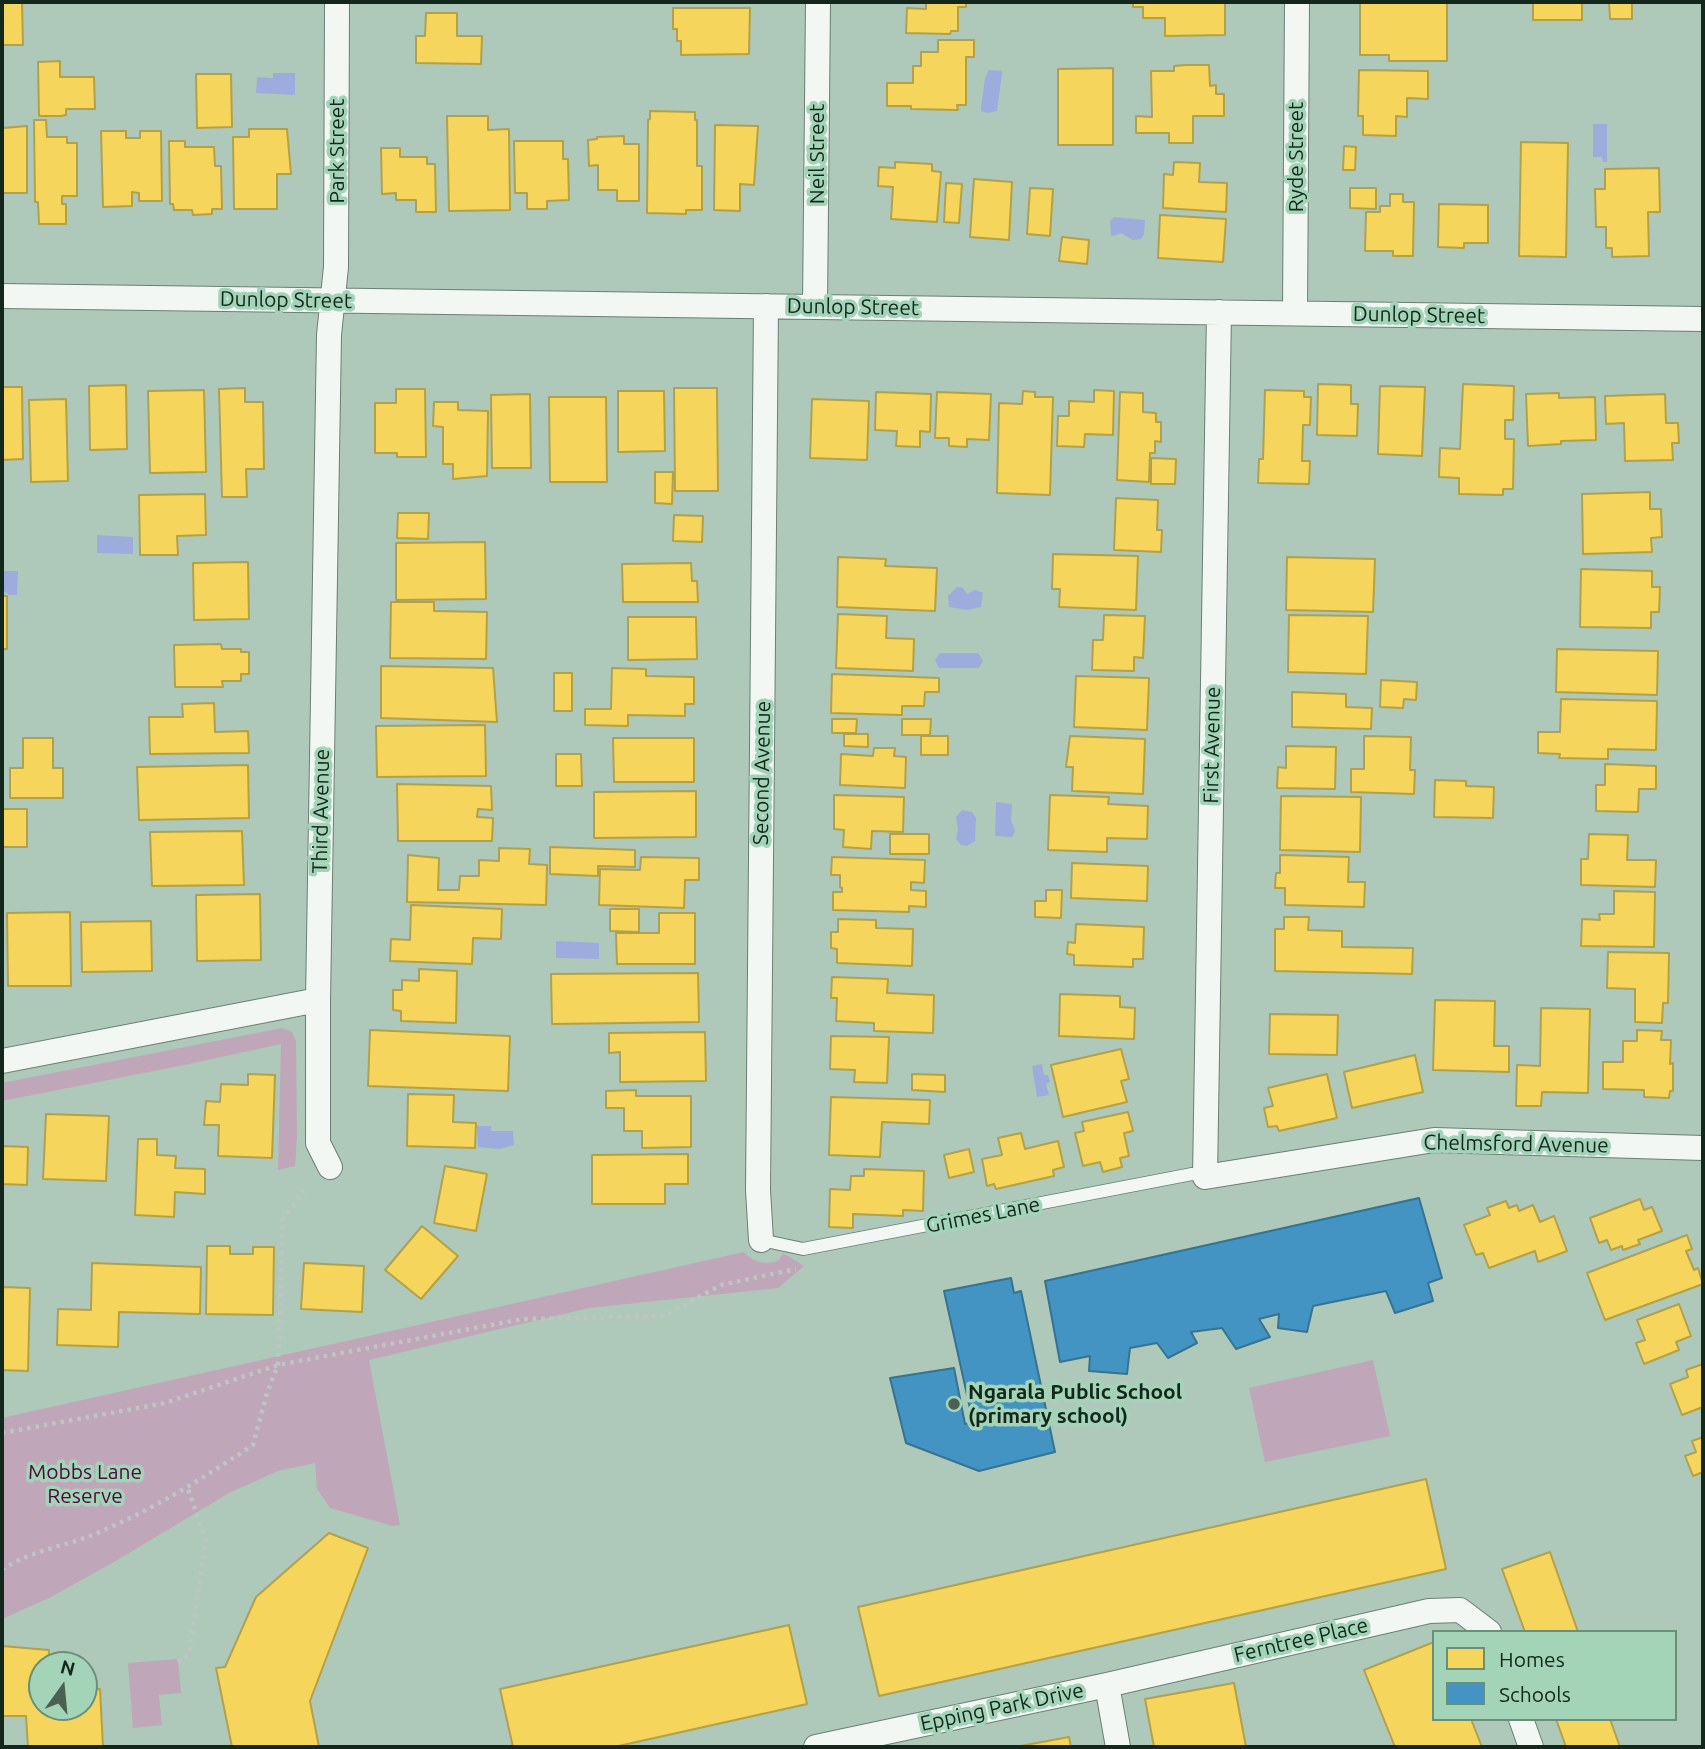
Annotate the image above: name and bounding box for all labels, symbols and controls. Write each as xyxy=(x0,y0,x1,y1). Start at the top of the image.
street label: Park Street xyxy=(324,98,350,204)
street label: Ryde Street xyxy=(1283,102,1309,212)
street label: Neil Street xyxy=(804,104,830,204)
street label: Dunlop Street xyxy=(220,286,352,314)
street label: Dunlop Street xyxy=(787,293,919,321)
street label: Dunlop Street xyxy=(1353,301,1485,329)
street label: First Avenue xyxy=(1198,686,1226,804)
street label: Second Avenue xyxy=(748,701,776,845)
street label: Third Avenue xyxy=(307,749,335,873)
street label: Chelmsford Avenue xyxy=(1423,1130,1609,1158)
street label: Grimes Lane xyxy=(924,1192,1042,1238)
place label: Ngarala Public School (primary school) xyxy=(968,1379,1182,1429)
marker: Ngarala Public School (primary school) xyxy=(946,1396,962,1412)
park label: Mobbs Lane Reserve xyxy=(28,1459,142,1509)
street label: Ferntree Place xyxy=(1231,1612,1371,1668)
legend xyxy=(1432,1630,1677,1721)
text: Homes xyxy=(1499,1647,1565,1671)
north arrow xyxy=(28,1651,98,1721)
text: N xyxy=(58,1655,78,1680)
street label: Epping Park Drive xyxy=(918,1677,1086,1737)
text: Schools xyxy=(1499,1682,1571,1706)

